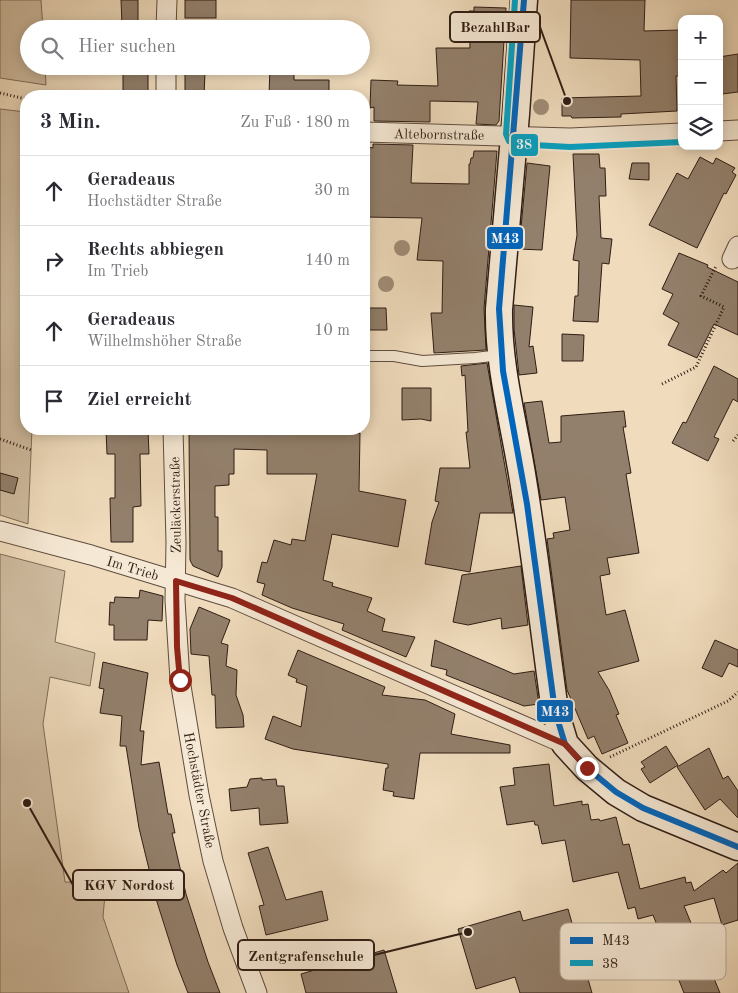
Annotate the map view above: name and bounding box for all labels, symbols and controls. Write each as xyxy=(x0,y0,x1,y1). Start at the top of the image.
callout: BezahlBar xyxy=(450,12,540,42)
map controls xyxy=(678,15,723,150)
button: + xyxy=(678,15,723,60)
search box xyxy=(20,20,370,75)
text: BezahlBar xyxy=(460,21,531,36)
icon: search xyxy=(38,34,66,62)
text: Hier suchen xyxy=(78,38,176,57)
button: − xyxy=(678,60,723,105)
button: layers xyxy=(678,105,723,150)
text: 3 Min. xyxy=(40,112,101,133)
text: Zu Fuß · 180 m xyxy=(240,115,350,131)
street label: Altebornstraße xyxy=(394,127,484,143)
line badge: 38 xyxy=(510,133,539,157)
text: 38 xyxy=(516,138,532,152)
text: Geradeaus xyxy=(87,171,175,190)
icon: ahead xyxy=(40,177,68,205)
text: 30 m xyxy=(314,183,350,199)
text: Hochstädter Straße xyxy=(87,194,222,210)
line badge: M43 xyxy=(486,226,524,250)
text: M43 xyxy=(491,232,519,246)
text: Rechts abbiegen xyxy=(87,241,224,260)
icon: right xyxy=(40,247,68,275)
text: 140 m xyxy=(305,253,350,269)
text: Im Trieb xyxy=(87,264,148,280)
text: Geradeaus xyxy=(87,311,175,330)
icon: ahead xyxy=(40,317,68,345)
text: 10 m xyxy=(314,323,350,339)
text: Wilhelmshöher Straße xyxy=(87,334,242,350)
icon: arrive xyxy=(40,387,68,415)
text: Ziel erreicht xyxy=(87,391,192,410)
street label: Zeuläckerstraße xyxy=(168,456,184,553)
street label: Im Trieb xyxy=(105,554,160,583)
route start xyxy=(169,669,192,692)
line badge: M43 xyxy=(536,699,574,723)
text: M43 xyxy=(541,705,569,719)
street label: Hochstädter Straße xyxy=(181,731,217,849)
route end xyxy=(576,757,599,780)
callout: KGV Nordost xyxy=(73,870,184,900)
text: KGV Nordost xyxy=(84,879,175,894)
legend xyxy=(560,923,726,980)
text: M43 xyxy=(602,934,630,948)
callout: Zentgrafenschule xyxy=(238,940,374,970)
text: Zentgrafenschule xyxy=(248,950,364,965)
text: 38 xyxy=(602,957,618,971)

